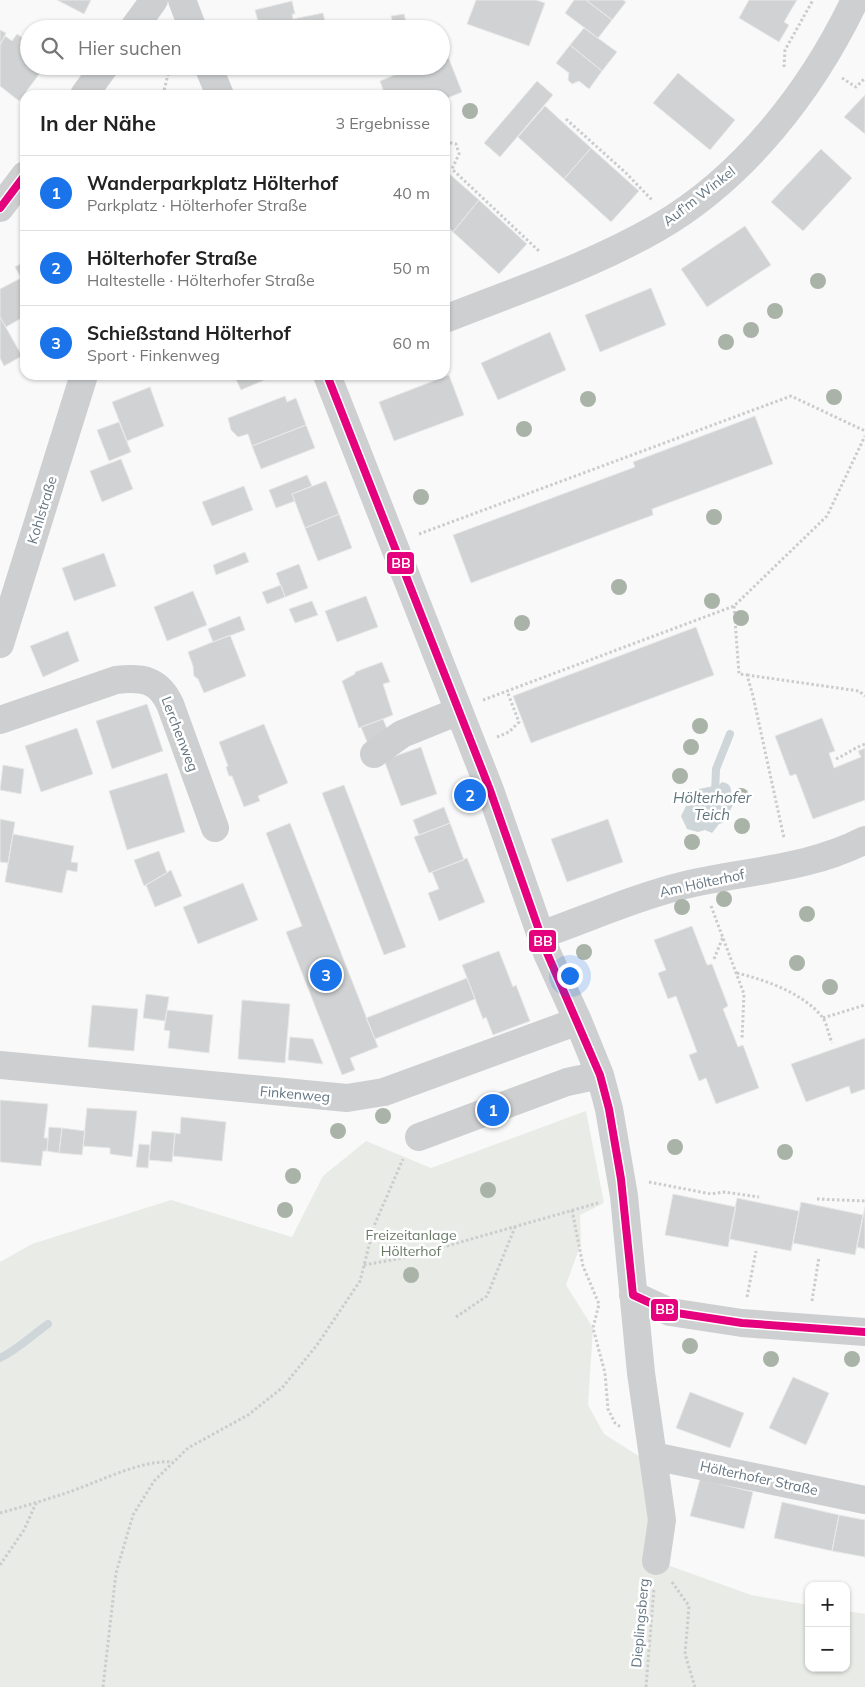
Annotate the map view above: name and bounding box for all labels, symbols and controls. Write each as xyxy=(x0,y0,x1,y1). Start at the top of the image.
search box xyxy=(20,20,450,75)
icon: search xyxy=(38,34,66,62)
text: Hier suchen xyxy=(78,36,182,60)
text: In der Nähe xyxy=(40,110,156,136)
text: 3 Ergebnisse xyxy=(335,113,430,133)
street label: Auf'm Winkel xyxy=(659,162,739,230)
text: Wanderparkplatz Hölterhof xyxy=(87,171,338,195)
text: 1 xyxy=(51,183,61,203)
text: 40 m xyxy=(393,183,430,203)
text: Parkplatz · Hölterhofer Straße xyxy=(87,195,307,215)
text: Hölterhofer Straße xyxy=(87,246,257,270)
text: 2 xyxy=(51,258,61,278)
text: 50 m xyxy=(393,258,430,278)
text: Haltestelle · Hölterhofer Straße xyxy=(87,270,315,290)
text: Schießstand Hölterhof xyxy=(87,321,291,345)
text: 3 xyxy=(51,333,61,353)
text: 60 m xyxy=(393,333,430,353)
text: Sport · Finkenweg xyxy=(87,345,220,365)
street label: Kohlstraße xyxy=(23,474,61,546)
line badge: BB xyxy=(386,551,415,575)
text: BB xyxy=(391,554,411,572)
street label: Lerchenweg xyxy=(157,694,203,774)
pin: 2 xyxy=(454,776,486,814)
water label: Hölterhofer Teich xyxy=(673,788,752,824)
street label: Am Hölterhof xyxy=(658,865,747,901)
line badge: BB xyxy=(528,929,557,953)
text: BB xyxy=(533,932,553,950)
pin: 3 xyxy=(310,956,342,994)
your location xyxy=(557,963,583,989)
street label: Finkenweg xyxy=(259,1082,331,1106)
pin: 1 xyxy=(477,1091,509,1129)
park label: Freizeitanlage Hölterhof xyxy=(365,1226,457,1260)
line badge: BB xyxy=(650,1298,679,1322)
text: BB xyxy=(655,1300,675,1318)
street label: Hölterhofer Straße xyxy=(698,1457,820,1499)
street label: Dieplingsberg xyxy=(627,1578,653,1668)
map controls xyxy=(805,1582,850,1672)
button: + xyxy=(805,1582,850,1627)
button: − xyxy=(805,1627,850,1672)

